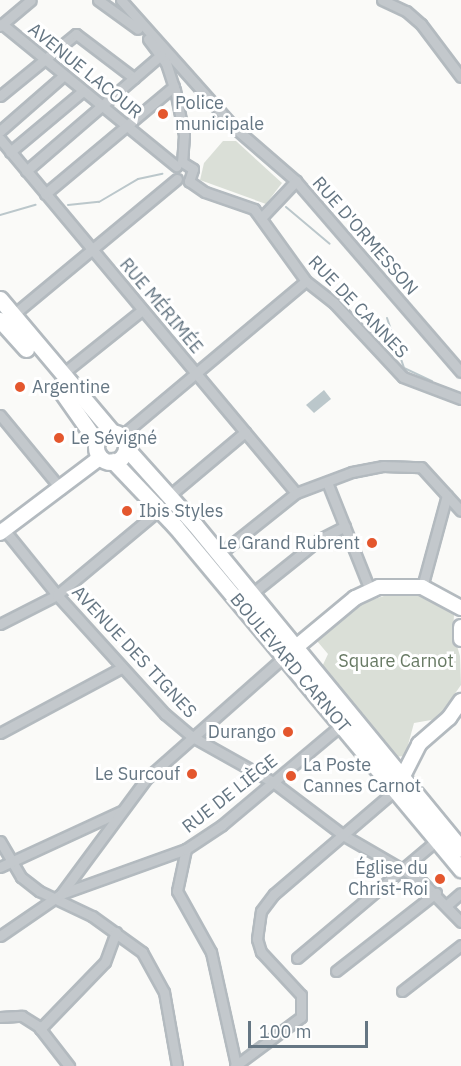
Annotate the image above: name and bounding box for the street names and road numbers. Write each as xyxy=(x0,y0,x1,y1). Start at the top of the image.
street label: AVENUE LACOUR xyxy=(24,19,146,123)
street label: RUE D'ORMESSON xyxy=(308,172,422,300)
street label: RUE DE CANNES xyxy=(304,251,412,363)
street label: RUE MÉRIMÉE xyxy=(115,254,207,358)
street label: AVENUE DES TIGNES xyxy=(67,581,201,723)
street label: BOULEVARD CARNOT xyxy=(225,589,355,737)
street label: RUE DE LIÈGE xyxy=(178,750,282,838)

